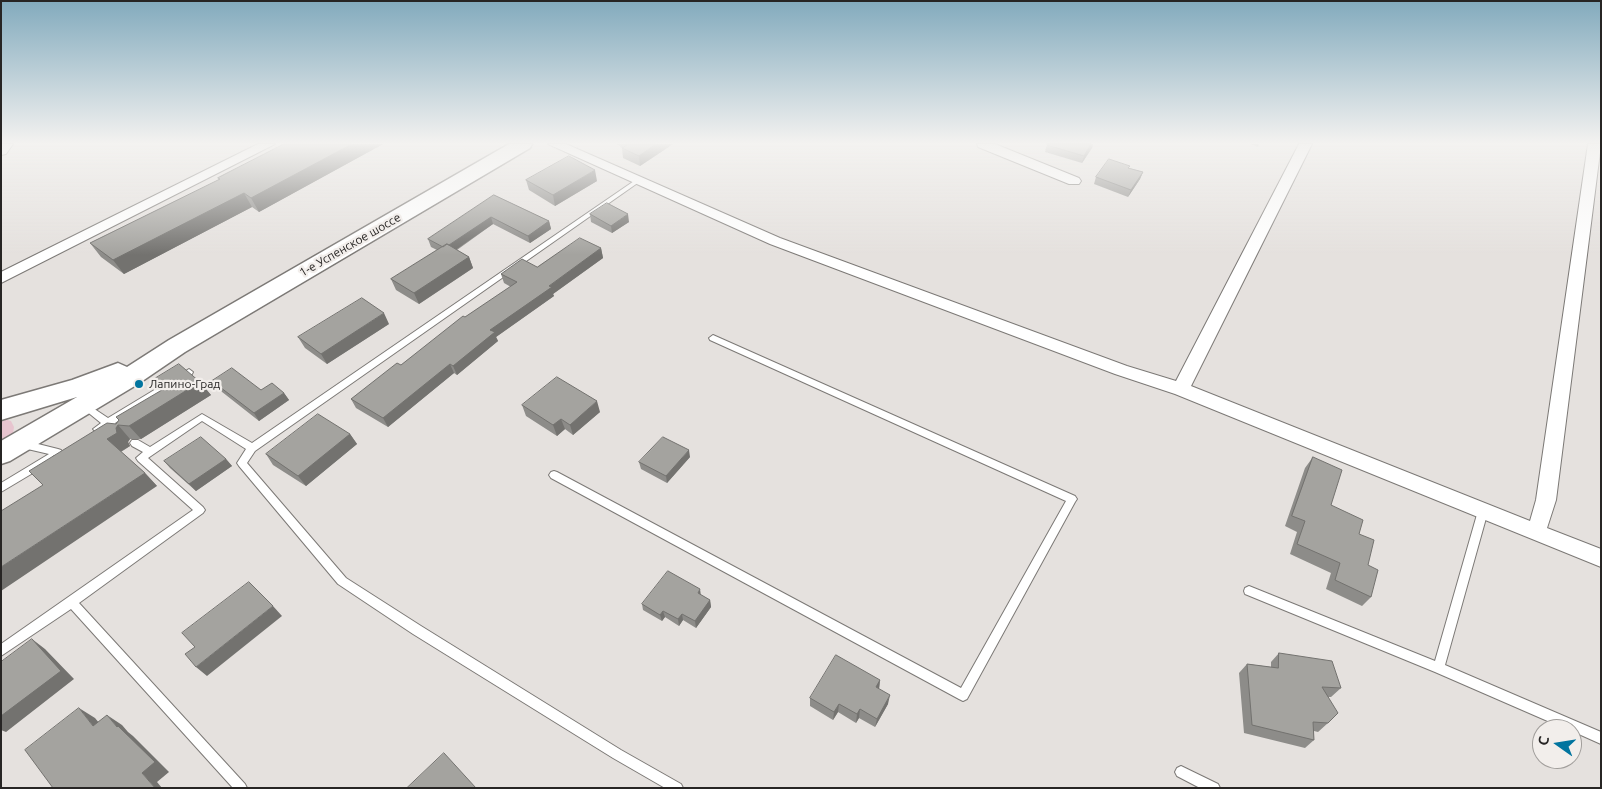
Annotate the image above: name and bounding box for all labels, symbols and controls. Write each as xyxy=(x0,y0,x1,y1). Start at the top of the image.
street label: 1-е Успенское шоссе xyxy=(297,210,403,280)
place label: Лапино-Град xyxy=(149,377,220,391)
marker: Лапино-Град xyxy=(133,378,145,390)
north arrow xyxy=(1532,719,1582,769)
text: С xyxy=(1535,735,1552,747)

